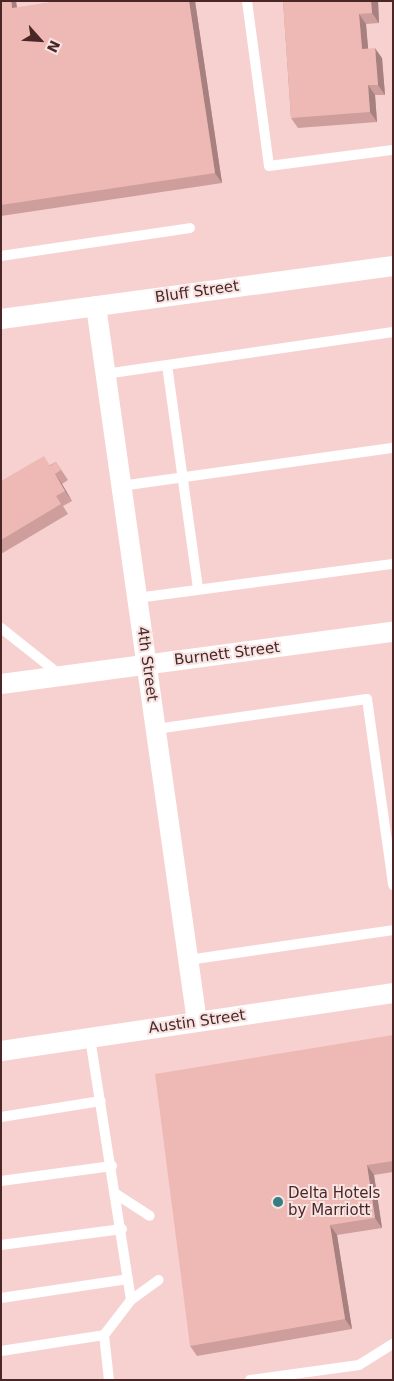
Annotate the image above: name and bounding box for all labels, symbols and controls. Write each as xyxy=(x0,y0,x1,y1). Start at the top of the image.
north arrow xyxy=(15,15,65,65)
text: N xyxy=(44,38,63,55)
street label: Bluff Street xyxy=(154,277,240,307)
street label: 4th Street xyxy=(133,625,161,703)
street label: Burnett Street xyxy=(173,639,281,669)
street label: Austin Street xyxy=(147,1006,247,1038)
place label: Delta Hotels by Marriott xyxy=(288,1184,380,1219)
marker: Delta Hotels by Marriott xyxy=(272,1196,284,1208)

